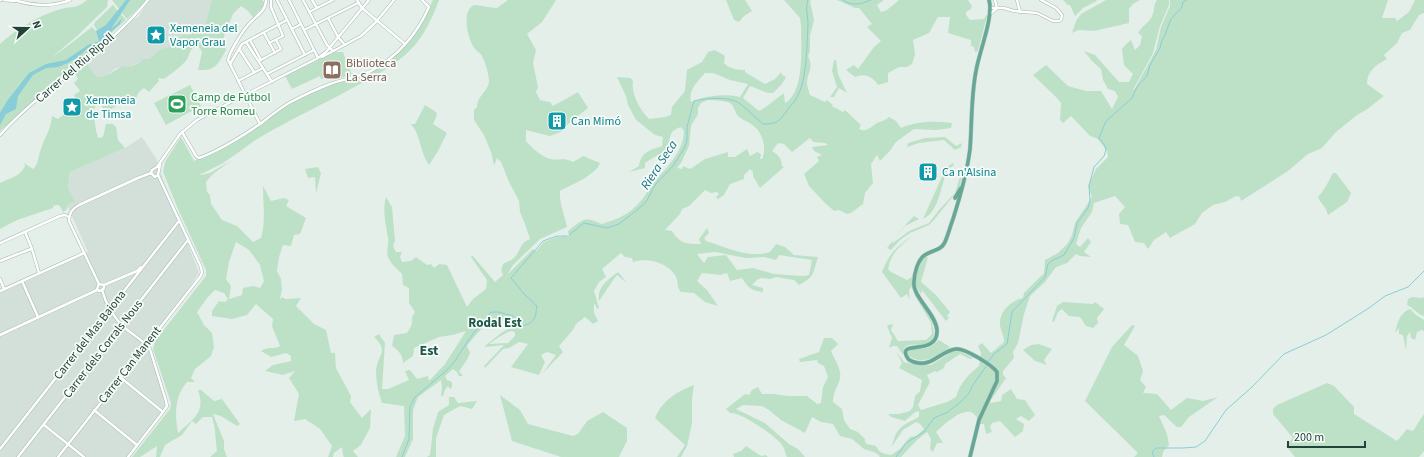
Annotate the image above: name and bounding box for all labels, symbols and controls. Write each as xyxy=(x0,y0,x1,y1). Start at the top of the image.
north arrow xyxy=(8,8,48,48)
text: N xyxy=(29,18,45,31)
place label: Xemeneia del Vapor Grau xyxy=(170,20,238,51)
place icon: Xemeneia del Vapor Grau xyxy=(145,24,167,46)
street label: Carrer del Riu Ripoll xyxy=(32,29,118,107)
place label: Biblioteca La Serra xyxy=(346,55,396,86)
library icon: Biblioteca La Serra xyxy=(321,59,343,81)
place label: Camp de Fútbol Torre Romeu xyxy=(191,89,270,120)
place label: Xemeneia de Timsa xyxy=(86,92,135,123)
sports icon: Camp de Fútbol Torre Romeu xyxy=(166,93,188,115)
place icon: Xemeneia de Timsa xyxy=(61,96,83,118)
building icon: Can Mimó xyxy=(546,110,568,132)
place label: Can Mimó xyxy=(571,113,621,130)
water label: Riera Seca xyxy=(636,137,682,193)
building icon: Ca n'Alsina xyxy=(917,161,939,183)
place label: Ca n'Alsina xyxy=(942,164,996,181)
street label: Carrer del Mas Baiona xyxy=(50,287,130,383)
street label: Carrer dels Corrals Nous xyxy=(59,296,147,402)
district label: Rodal Est xyxy=(468,314,522,332)
street label: Carrer Can Manent xyxy=(95,323,165,407)
district label: Est xyxy=(420,341,439,361)
scale bar xyxy=(1288,423,1365,449)
text: 200 m xyxy=(1294,429,1324,446)

